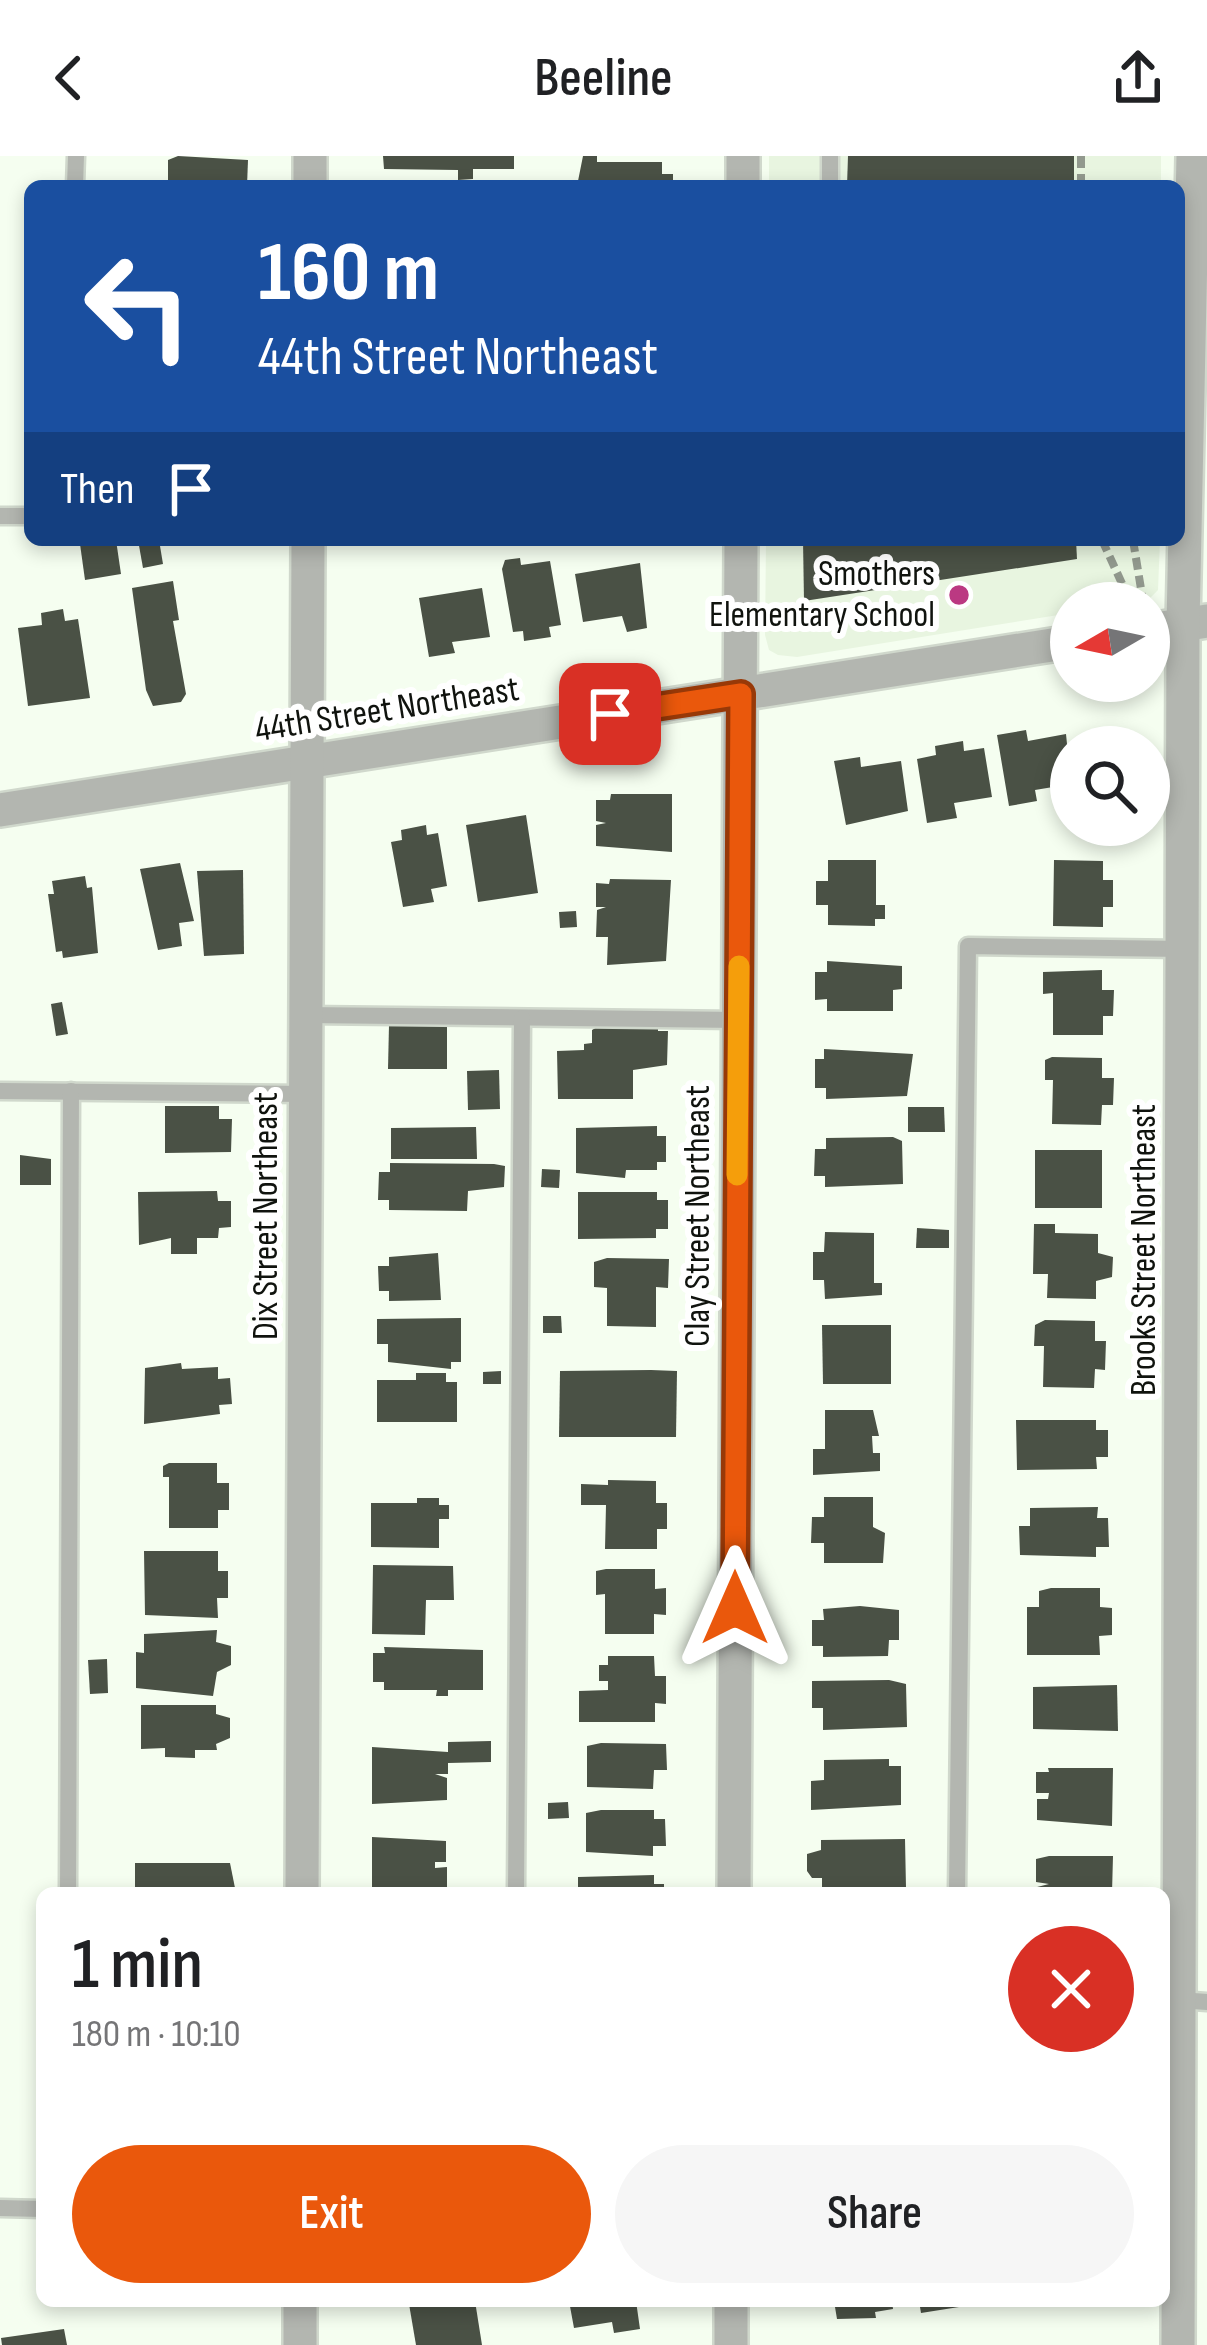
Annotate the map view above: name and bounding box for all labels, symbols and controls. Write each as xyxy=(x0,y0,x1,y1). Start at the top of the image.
icon: back xyxy=(36,45,102,111)
icon: share xyxy=(1105,45,1171,111)
text: Beeline xyxy=(534,46,673,111)
text: 160 m xyxy=(258,223,439,324)
icon: left xyxy=(60,228,216,384)
text: 44th Street Northeast xyxy=(258,325,658,390)
icon: arrive xyxy=(158,456,224,522)
text: Then xyxy=(60,462,134,517)
place label: Smothers Elementary School xyxy=(709,553,935,637)
marker: Smothers Elementary School xyxy=(946,582,972,608)
north arrow xyxy=(1050,582,1170,702)
map controls xyxy=(1050,582,1170,846)
pin xyxy=(559,663,661,765)
street label: 44th Street Northeast xyxy=(252,668,522,752)
icon: arrive xyxy=(577,681,643,747)
button: search xyxy=(1050,726,1170,846)
street label: Clay Street Northeast xyxy=(677,1085,720,1347)
street label: Dix Street Northeast xyxy=(245,1092,288,1340)
street label: Brooks Street Northeast xyxy=(1123,1104,1166,1396)
position arrow xyxy=(672,1545,798,1671)
text: 1 min xyxy=(72,1922,203,2009)
button: close xyxy=(1008,1926,1134,2052)
text: 180 m · 10:10 xyxy=(72,2011,241,2058)
button: Exit xyxy=(72,2145,591,2283)
button: Share xyxy=(615,2145,1134,2283)

